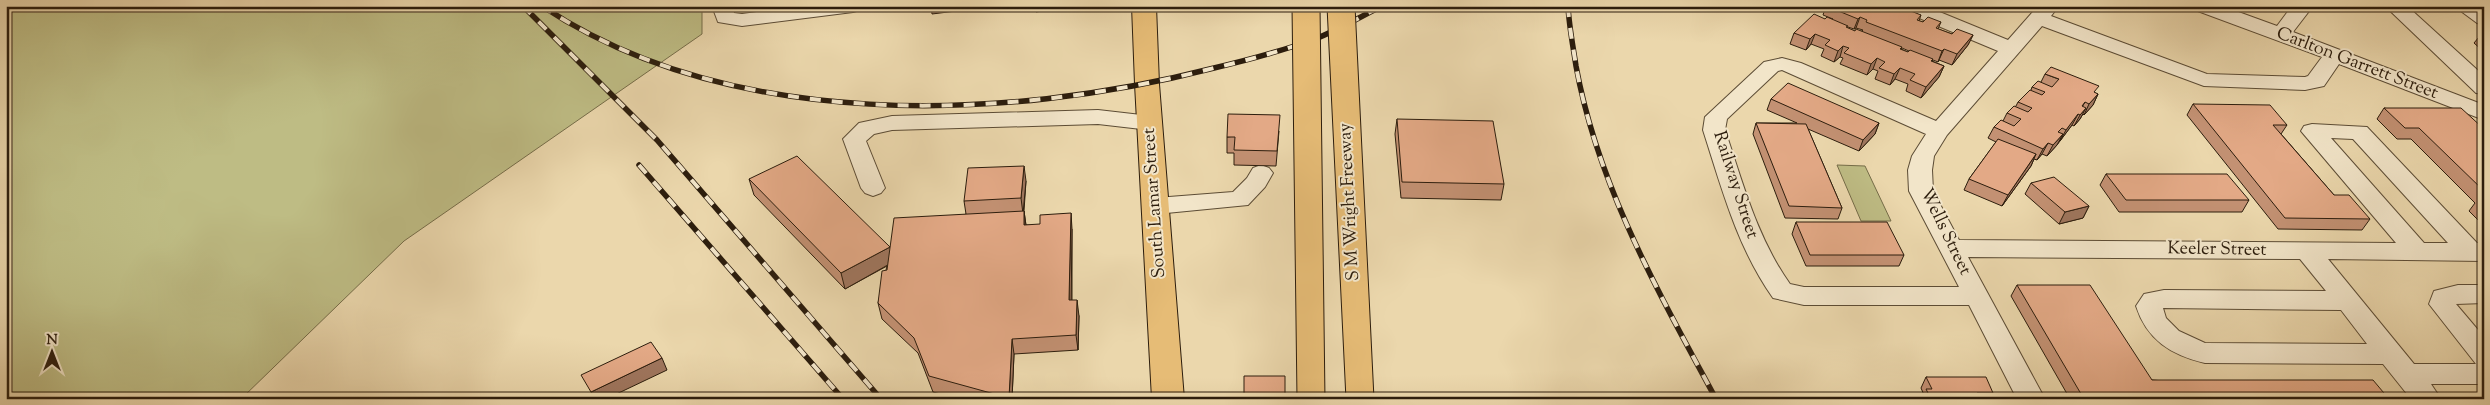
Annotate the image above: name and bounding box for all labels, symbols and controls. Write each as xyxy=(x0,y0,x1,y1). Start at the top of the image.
street label: Carlton Garrett Street xyxy=(2272,21,2442,107)
street label: S M Wright Freeway xyxy=(1333,122,1367,282)
street label: South Lamar Street xyxy=(1137,127,1173,279)
street label: Railway Street xyxy=(1705,128,1765,242)
street label: Wells Street xyxy=(1913,184,1977,280)
street label: Keeler Street xyxy=(2167,236,2267,264)
north arrow xyxy=(28,328,78,378)
text: N xyxy=(46,331,58,351)

